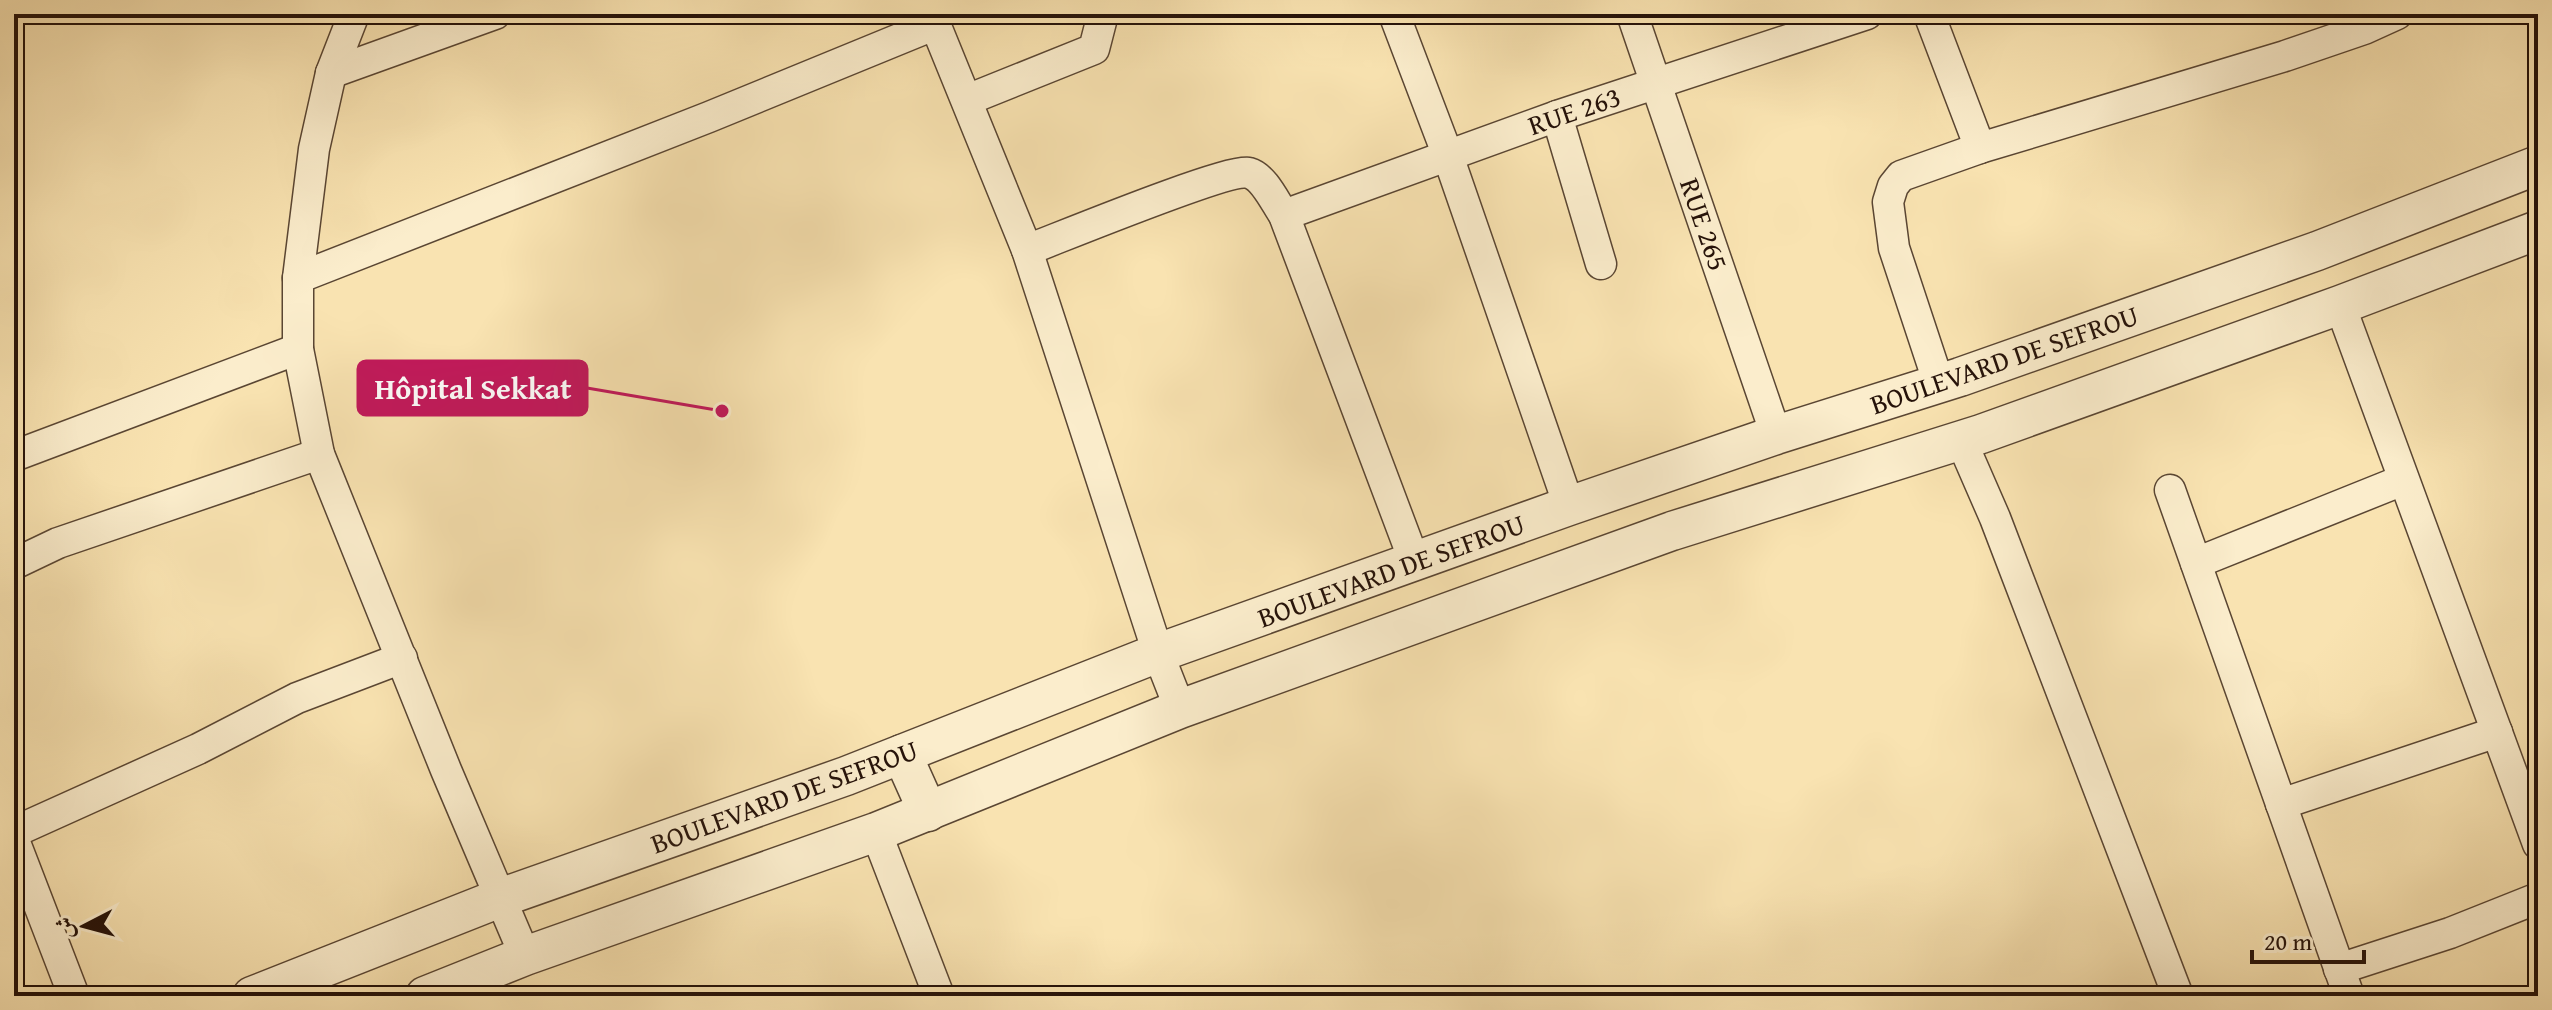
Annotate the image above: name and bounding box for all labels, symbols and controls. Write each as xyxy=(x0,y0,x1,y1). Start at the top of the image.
street label: RUE 263 xyxy=(1522,75,1626,145)
street label: RUE 265 xyxy=(1670,172,1740,276)
street label: BOULEVARD DE SEFROU xyxy=(1864,294,2144,424)
callout: Hôpital Sekkat xyxy=(358,361,587,415)
text: Hôpital Sekkat xyxy=(374,366,572,410)
street label: BOULEVARD DE SEFROU xyxy=(1252,503,1530,637)
street label: BOULEVARD DE SEFROU xyxy=(645,729,923,863)
north arrow xyxy=(44,886,124,966)
scale bar xyxy=(2252,914,2364,964)
text: ش xyxy=(47,916,81,941)
text: 20 m xyxy=(2264,924,2312,959)

